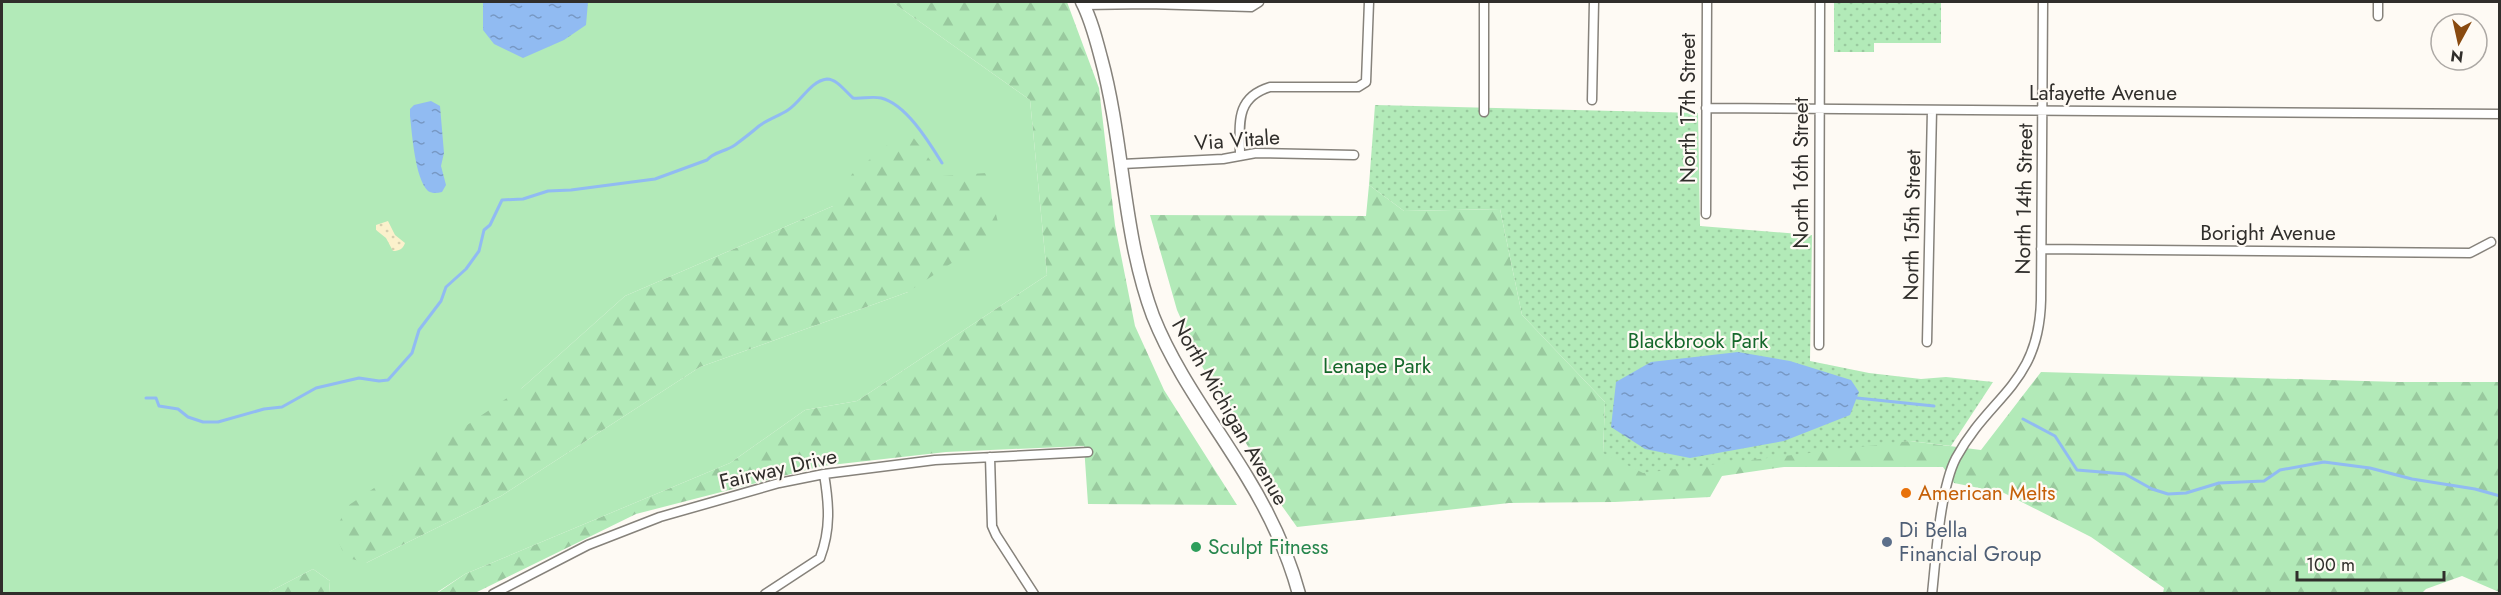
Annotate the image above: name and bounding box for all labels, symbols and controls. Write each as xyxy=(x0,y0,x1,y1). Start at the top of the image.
north arrow xyxy=(2429,12,2489,72)
street label: North 17th Street xyxy=(1673,33,1703,183)
text: N xyxy=(2449,44,2465,69)
street label: Lafayette Avenue xyxy=(2029,78,2177,108)
street label: North 16th Street xyxy=(1786,97,1816,249)
street label: Via Vitale xyxy=(1193,122,1281,158)
street label: North 14th Street xyxy=(2008,123,2040,275)
street label: North 15th Street xyxy=(1896,149,1928,301)
street label: Boright Avenue xyxy=(2200,218,2336,248)
street label: North Michigan Avenue xyxy=(1164,313,1296,511)
park label: Blackbrook Park xyxy=(1628,326,1769,356)
park label: Lenape Park xyxy=(1323,351,1432,381)
street label: Fairway Drive xyxy=(716,441,840,497)
place label: American Melts xyxy=(1918,478,2055,508)
marker: American Melts xyxy=(1899,486,1913,500)
place label: Di Bella Financial Group xyxy=(1899,515,2041,569)
place label: Sculpt Fitness xyxy=(1208,532,1328,562)
marker: Di Bella Financial Group xyxy=(1880,535,1894,549)
marker: Sculpt Fitness xyxy=(1189,540,1203,554)
scale bar xyxy=(2297,544,2444,582)
text: 100 m xyxy=(2306,552,2355,578)

